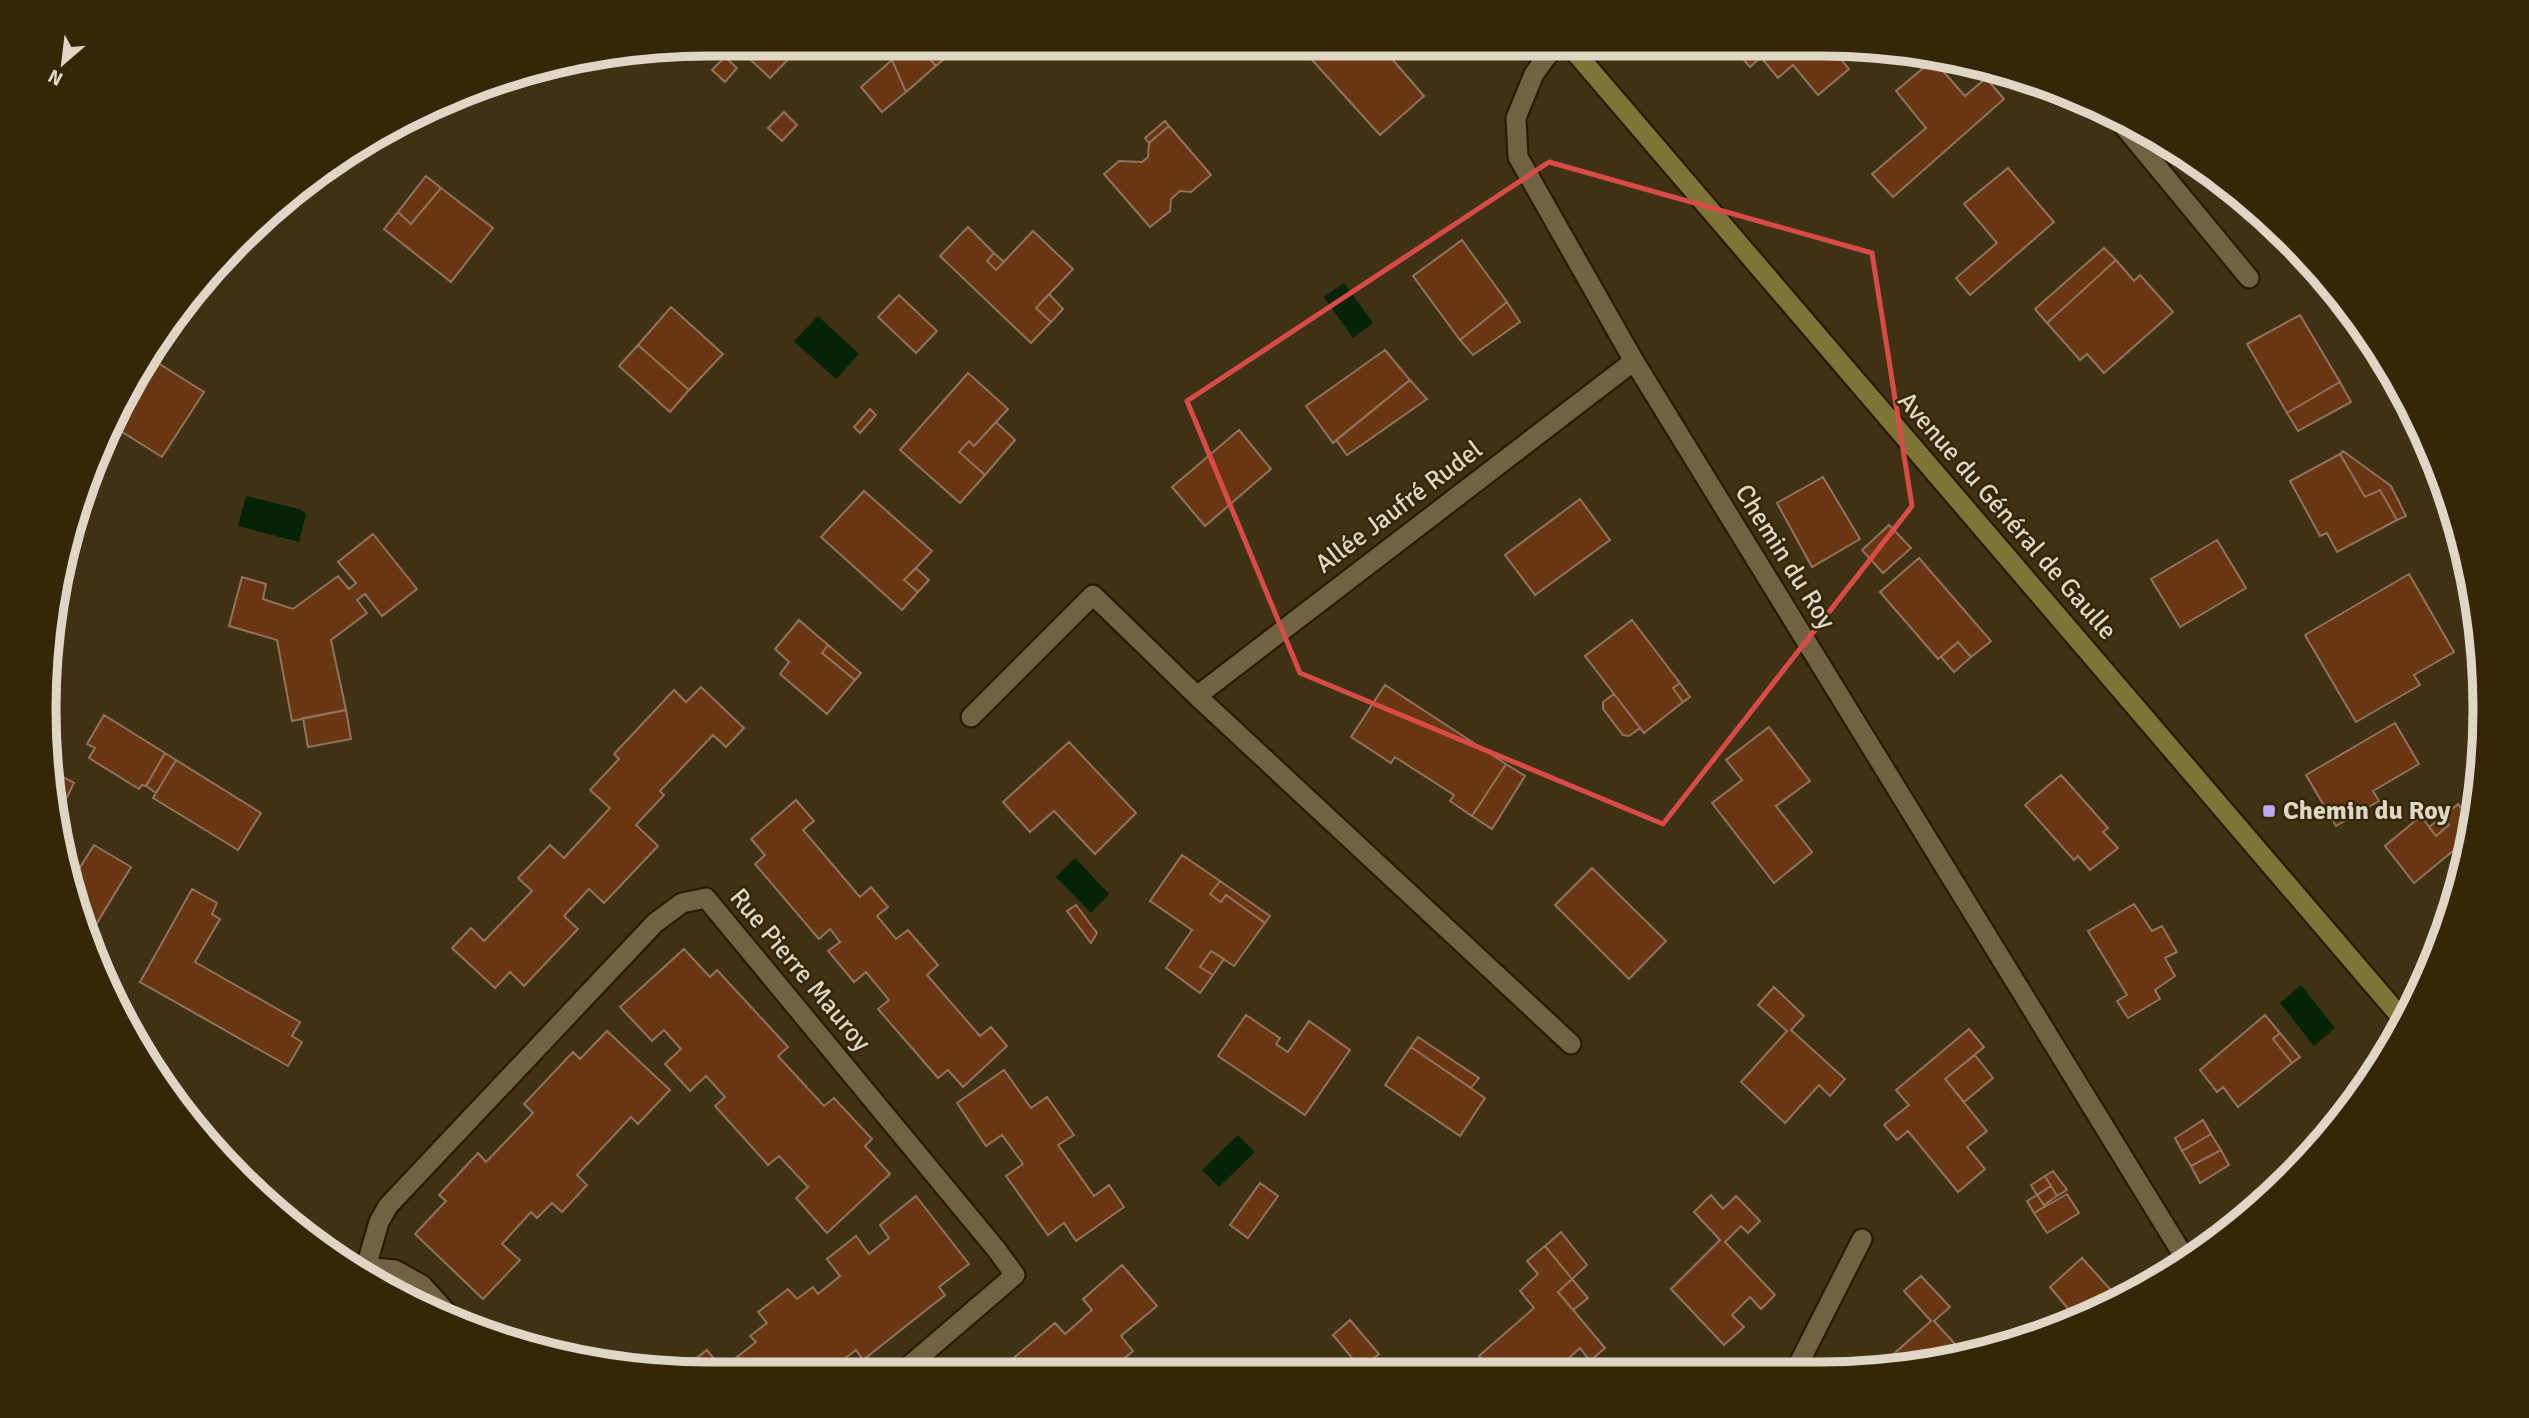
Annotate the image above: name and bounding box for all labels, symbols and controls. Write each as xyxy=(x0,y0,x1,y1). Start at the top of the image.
north arrow xyxy=(28,28,98,98)
text: N xyxy=(44,63,67,91)
street label: Avenue du Général de Gaulle xyxy=(1891,386,2123,646)
street label: Allée Jaufré Rudel xyxy=(1309,434,1489,580)
street label: Chemin du Roy xyxy=(1728,479,1842,635)
place label: Chemin du Roy xyxy=(2283,795,2451,827)
marker: Chemin du Roy xyxy=(2261,803,2277,819)
street label: Rue Pierre Mauroy xyxy=(723,882,877,1058)

